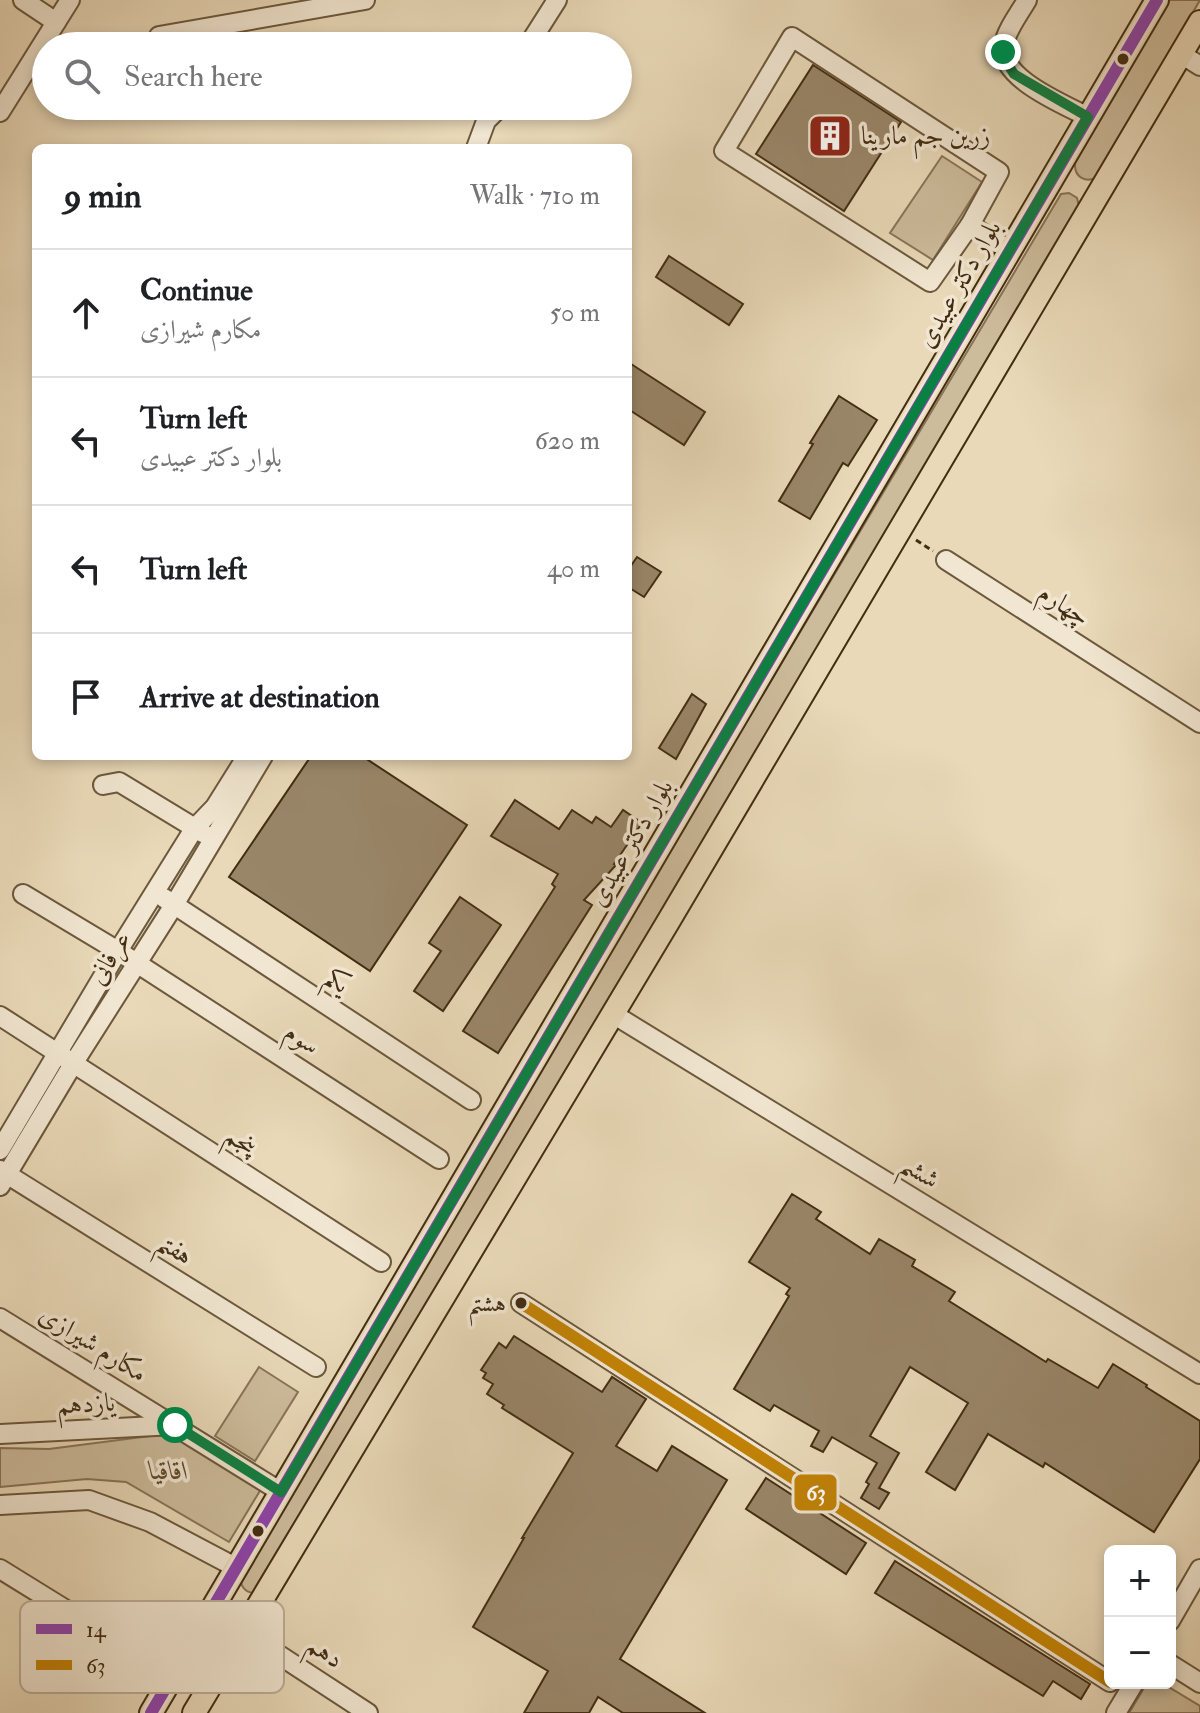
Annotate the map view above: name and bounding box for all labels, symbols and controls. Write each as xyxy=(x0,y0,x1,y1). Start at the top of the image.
search box xyxy=(32,32,632,120)
route end xyxy=(985,34,1021,70)
unlabelled marker xyxy=(1115,51,1131,67)
icon: search xyxy=(60,54,104,98)
text: Search here xyxy=(124,58,263,95)
building icon: زرین جم مارینا xyxy=(806,112,854,160)
place label: زرین جم مارینا xyxy=(861,120,990,160)
text: 9 min xyxy=(64,175,142,218)
text: Walk · 710 m xyxy=(470,180,600,212)
street label: بلوار دکتر عبیدی xyxy=(910,214,1008,354)
text: Continue xyxy=(140,272,253,309)
icon: ahead xyxy=(64,291,108,335)
text: 50 m xyxy=(550,297,600,329)
text: مکارم شیرازی xyxy=(140,314,261,346)
text: Turn left xyxy=(140,400,247,437)
icon: left xyxy=(64,419,108,463)
text: 620 m xyxy=(535,425,600,457)
text: بلوار دکتر عبیدی xyxy=(140,442,282,474)
icon: left xyxy=(64,547,108,591)
text: Turn left xyxy=(140,551,247,588)
text: 40 m xyxy=(547,553,600,585)
street label: چهارم xyxy=(1029,577,1096,639)
icon: arrive xyxy=(64,675,108,719)
text: Arrive at destination xyxy=(140,679,380,716)
street label: بلوار دکتر عبیدی xyxy=(582,773,680,913)
street label: عرفانی xyxy=(81,925,140,991)
street label: یکم xyxy=(314,961,357,1008)
street label: سوم xyxy=(275,1016,326,1067)
street label: پنجم xyxy=(215,1119,264,1171)
street label: ششم xyxy=(890,1148,945,1204)
street label: هفتم xyxy=(146,1226,199,1280)
place label: هشتم xyxy=(468,1288,506,1327)
marker: هشتم xyxy=(513,1295,529,1311)
street label: مکارم شیرازی xyxy=(30,1298,153,1395)
street label: یازدهم xyxy=(56,1386,118,1429)
route start xyxy=(157,1407,193,1443)
park label: اقاقیا xyxy=(147,1455,189,1487)
line badge: 63 xyxy=(793,1473,838,1512)
text: 63 xyxy=(806,1479,826,1507)
unlabelled marker xyxy=(250,1523,266,1539)
map controls xyxy=(1104,1545,1176,1689)
button: + xyxy=(1104,1545,1176,1617)
legend xyxy=(20,1601,284,1693)
text: 14 xyxy=(86,1616,107,1644)
button: − xyxy=(1104,1617,1176,1689)
street label: دهم xyxy=(296,1628,349,1682)
text: 63 xyxy=(86,1652,106,1680)

